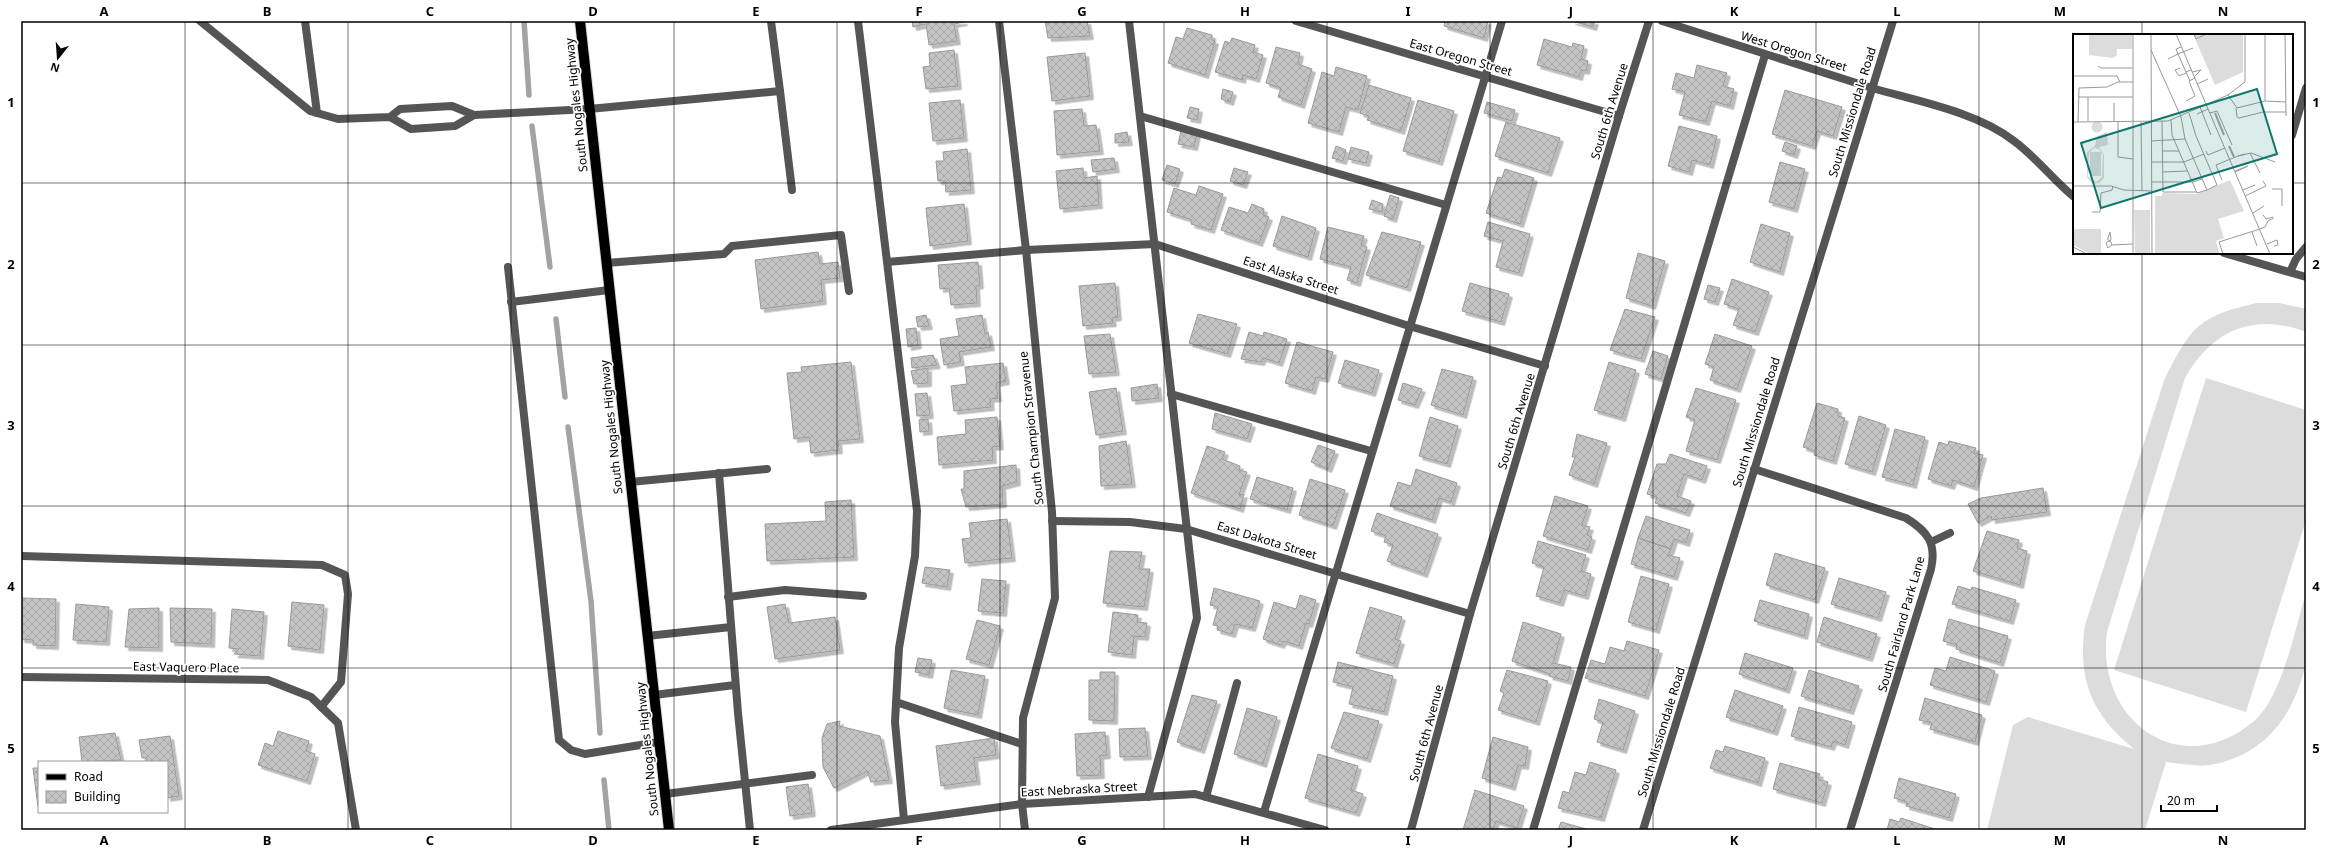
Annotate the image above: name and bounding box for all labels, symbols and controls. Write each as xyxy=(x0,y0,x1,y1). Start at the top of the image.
text: A xyxy=(100,2,109,20)
text: B xyxy=(263,2,271,20)
text: C xyxy=(426,2,434,20)
text: D xyxy=(588,2,598,20)
text: E xyxy=(752,2,760,20)
text: F xyxy=(915,2,923,20)
text: G xyxy=(1077,2,1087,20)
text: H xyxy=(1240,2,1250,20)
text: I xyxy=(1405,2,1411,20)
text: J xyxy=(1568,2,1573,20)
text: K xyxy=(1730,2,1739,20)
text: L xyxy=(1893,2,1901,20)
text: M xyxy=(2054,2,2066,20)
text: N xyxy=(2218,2,2228,20)
street label: West Oregon Street xyxy=(1739,27,1850,75)
street label: East Oregon Street xyxy=(1408,34,1515,80)
inset map xyxy=(2073,34,2293,254)
street label: South Nogales Highway xyxy=(560,36,591,173)
north arrow xyxy=(38,38,78,78)
street label: South Missiondale Road xyxy=(1824,45,1880,179)
text: N xyxy=(48,60,61,77)
street label: South 6th Avenue xyxy=(1586,60,1632,161)
text: 1 xyxy=(7,93,15,111)
text: 1 xyxy=(2312,93,2320,111)
street label: East Alaska Street xyxy=(1241,252,1342,299)
text: 2 xyxy=(7,255,15,273)
text: 2 xyxy=(2312,255,2320,273)
street label: South Champion Stravenue xyxy=(1014,350,1048,506)
street label: South Missiondale Road xyxy=(1728,355,1784,489)
street label: South Nogales Highway xyxy=(595,358,626,495)
street label: South 6th Avenue xyxy=(1493,370,1539,471)
text: 3 xyxy=(7,416,15,434)
text: 3 xyxy=(2312,416,2320,434)
street label: East Dakota Street xyxy=(1215,517,1320,563)
street label: South Fairland Park Lane xyxy=(1873,554,1929,694)
text: 4 xyxy=(7,577,15,595)
text: 4 xyxy=(2312,577,2320,595)
street label: East Vaquero Place xyxy=(133,658,240,676)
street label: South Missiondale Road xyxy=(1633,665,1689,799)
street label: South Nogales Highway xyxy=(631,680,662,817)
street label: South 6th Avenue xyxy=(1405,682,1447,783)
text: 5 xyxy=(7,739,15,757)
text: 5 xyxy=(2312,739,2320,757)
legend xyxy=(38,761,168,813)
text: Road xyxy=(74,768,103,785)
street label: East Nebraska Street xyxy=(1020,777,1138,801)
scale bar xyxy=(2161,787,2217,813)
text: Building xyxy=(74,788,121,805)
text: 20 m xyxy=(2167,792,2195,809)
text: A xyxy=(100,831,109,849)
text: B xyxy=(263,831,271,849)
text: C xyxy=(426,831,434,849)
text: D xyxy=(588,831,598,849)
text: E xyxy=(752,831,760,849)
text: F xyxy=(915,831,923,849)
text: G xyxy=(1077,831,1087,849)
text: H xyxy=(1240,831,1250,849)
text: I xyxy=(1405,831,1411,849)
text: J xyxy=(1568,831,1573,849)
text: K xyxy=(1730,831,1739,849)
text: L xyxy=(1893,831,1901,849)
text: M xyxy=(2054,831,2066,849)
text: N xyxy=(2218,831,2228,849)

